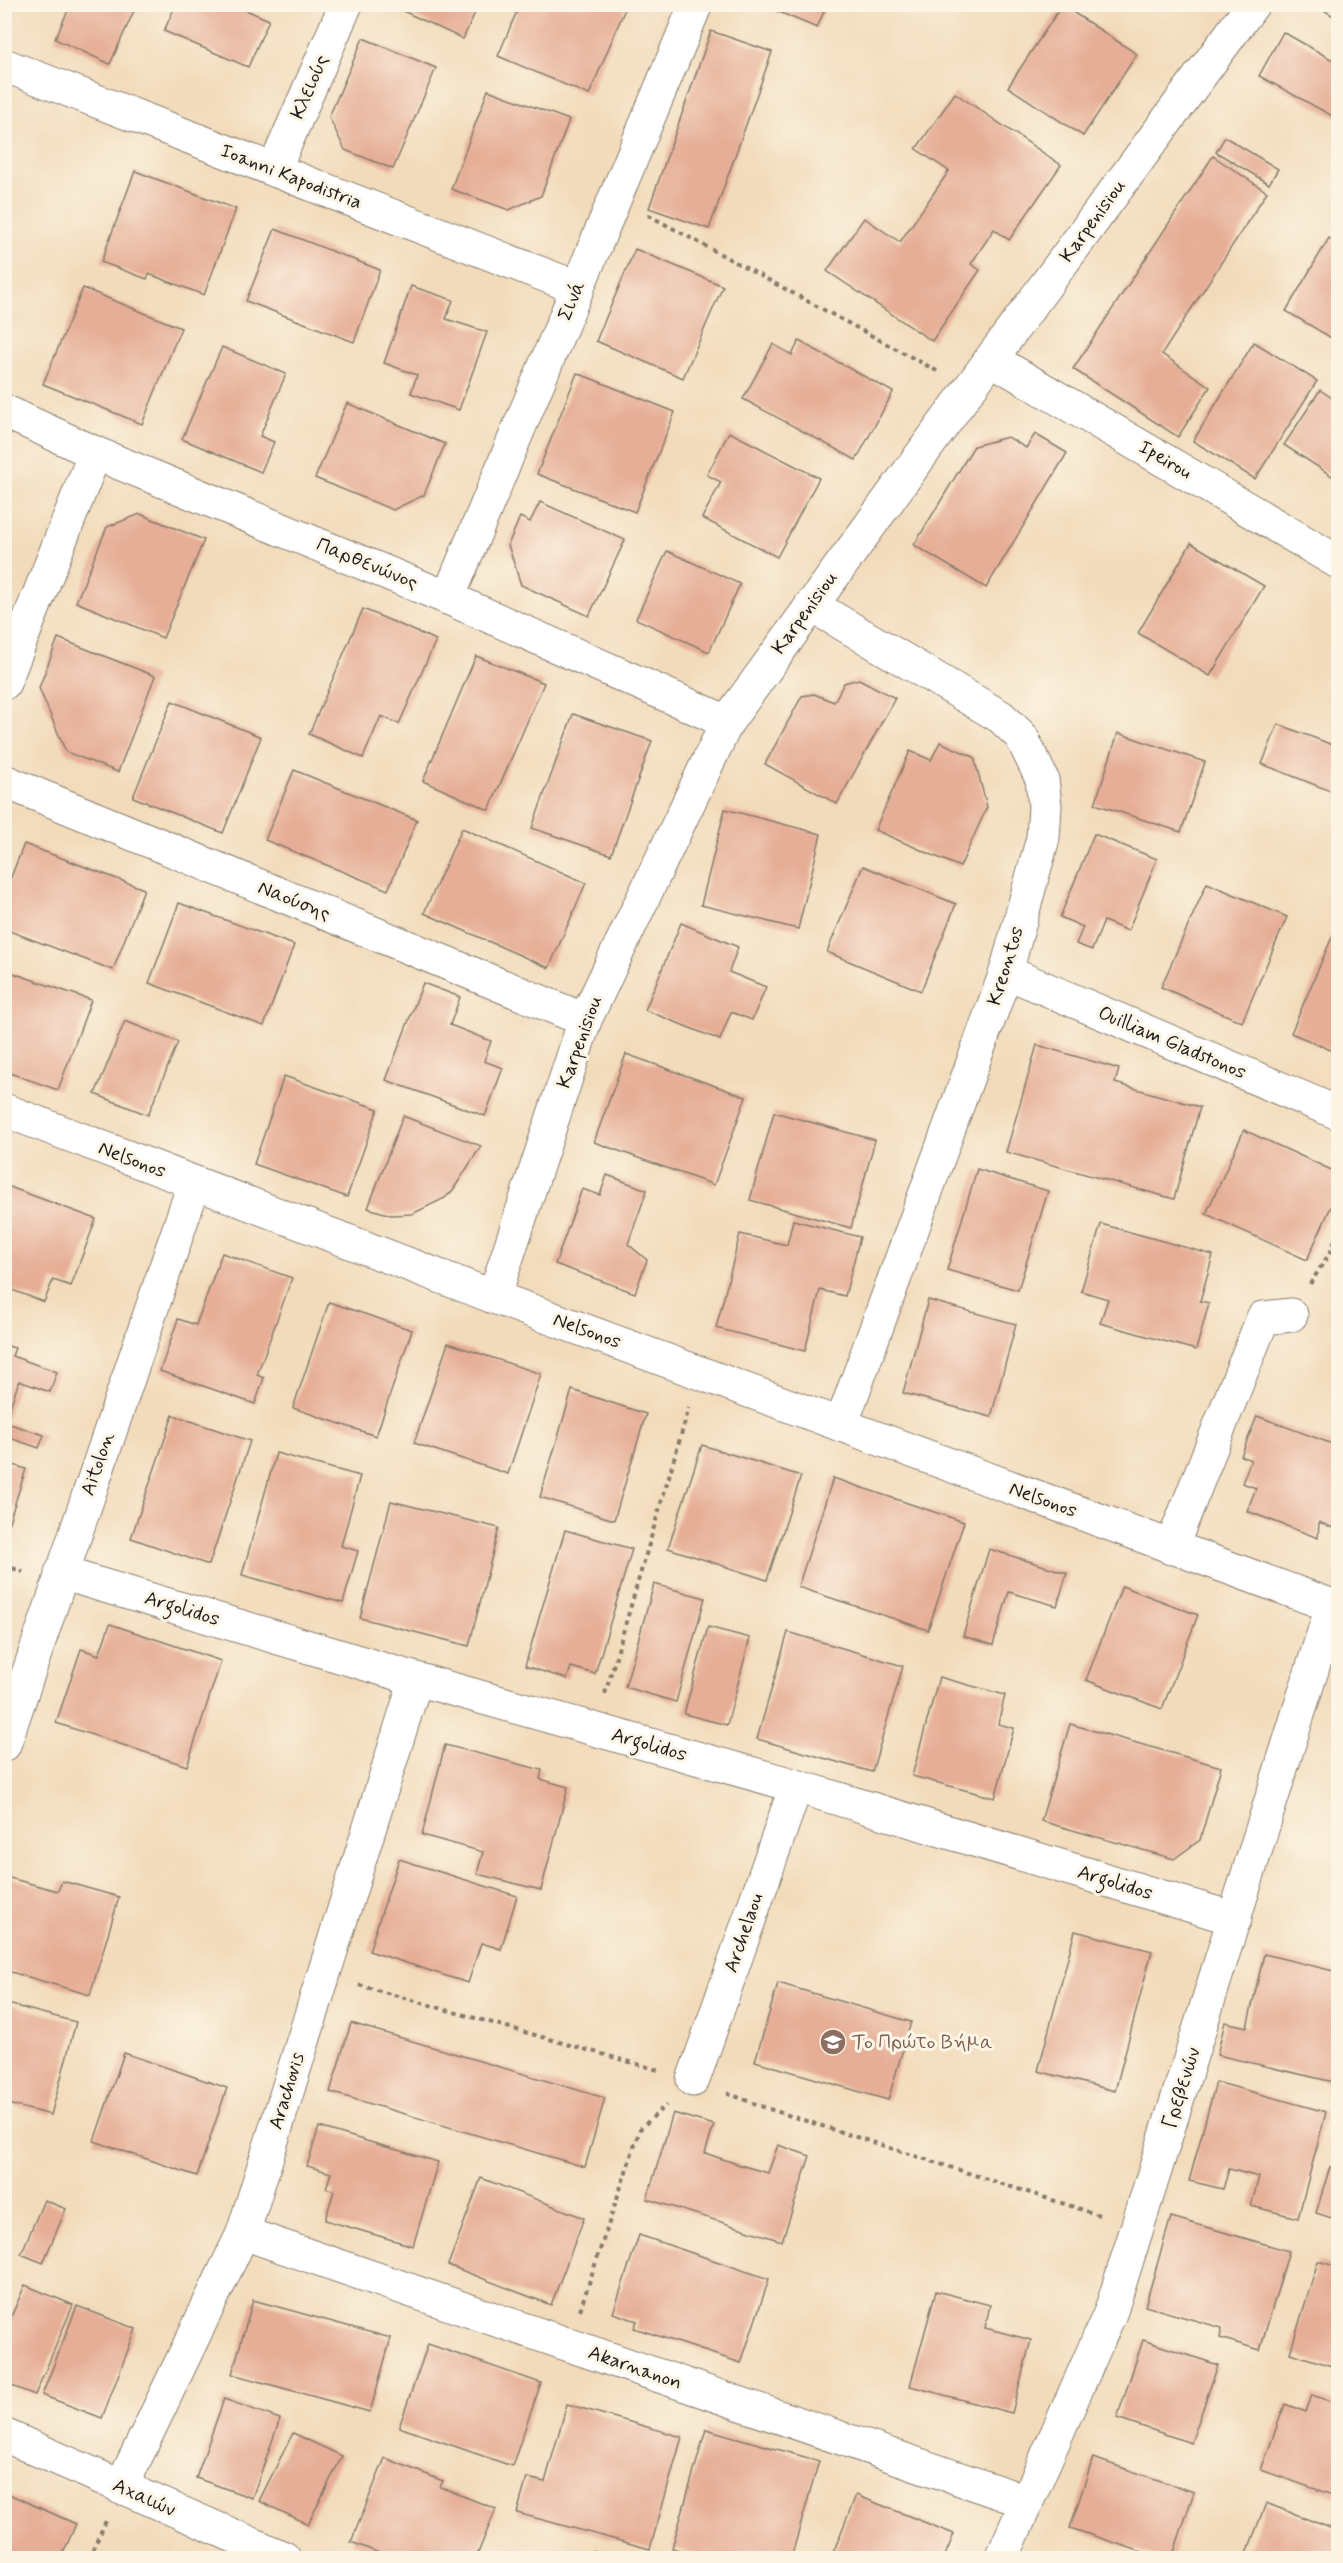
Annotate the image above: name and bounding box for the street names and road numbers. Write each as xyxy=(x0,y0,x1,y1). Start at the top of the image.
street label: Κλειούς xyxy=(284,51,336,123)
street label: Ioanni Kapodistria xyxy=(216,138,366,216)
street label: Karpenisiou xyxy=(1054,174,1132,268)
street label: Σινά xyxy=(552,277,593,325)
street label: Ipeirou xyxy=(1133,434,1197,486)
street label: Παρθενώνος xyxy=(312,531,422,597)
street label: Karpenisiou xyxy=(766,566,844,660)
street label: Ναούσης xyxy=(254,874,334,928)
street label: Kreontos xyxy=(981,923,1031,1009)
street label: Karpenisiou xyxy=(551,992,609,1092)
street label: Ouilliam Gladstonos xyxy=(1094,1000,1250,1086)
street label: Nelsonos xyxy=(94,1135,170,1185)
street label: Nelsonos xyxy=(549,1306,625,1356)
street label: Aitolon xyxy=(75,1428,122,1499)
street label: Nelsonos xyxy=(1005,1475,1081,1525)
street label: Argolidos xyxy=(141,1585,223,1635)
street label: Argolidos xyxy=(608,1721,690,1771)
street label: Argolidos xyxy=(1074,1859,1156,1909)
street label: Archelaou xyxy=(718,1890,770,1976)
street label: Γρεβενών xyxy=(1156,2044,1208,2132)
street label: Arachovis xyxy=(263,2049,312,2133)
street label: Akarnanon xyxy=(584,2339,686,2397)
street label: Αχαιών xyxy=(108,2472,180,2524)

